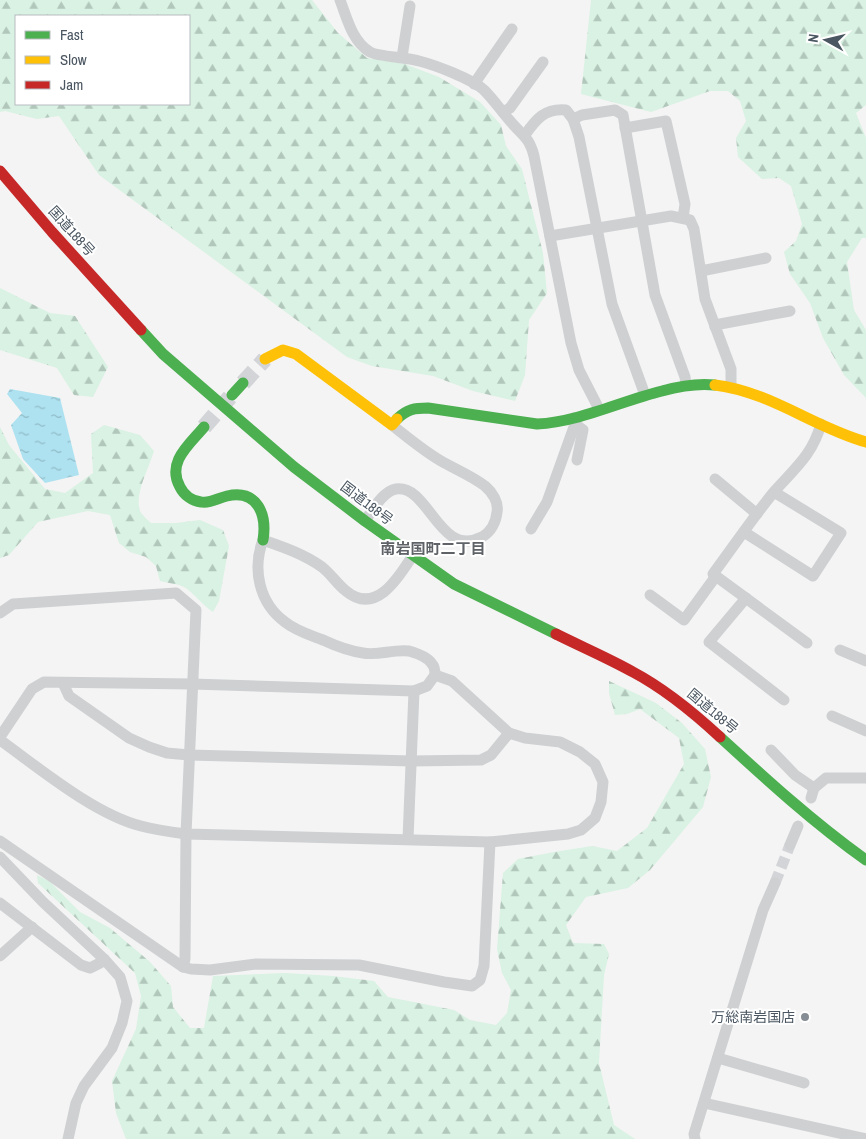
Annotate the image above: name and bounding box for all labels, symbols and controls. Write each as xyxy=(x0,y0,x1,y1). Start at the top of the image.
legend xyxy=(15,15,190,105)
north arrow xyxy=(801,15,851,65)
text: Fast xyxy=(60,24,84,45)
text: N xyxy=(804,33,823,44)
text: Slow xyxy=(60,49,87,70)
text: Jam xyxy=(60,74,83,95)
street label: 国道188号 xyxy=(45,202,99,260)
street label: 国道188号 xyxy=(337,477,397,529)
district label: 南岩国町二丁目 xyxy=(380,538,486,559)
street label: 国道188号 xyxy=(684,684,742,738)
place label: 万総南岩国店 xyxy=(711,1008,795,1026)
marker: 万総南岩国店 xyxy=(799,1011,811,1023)

